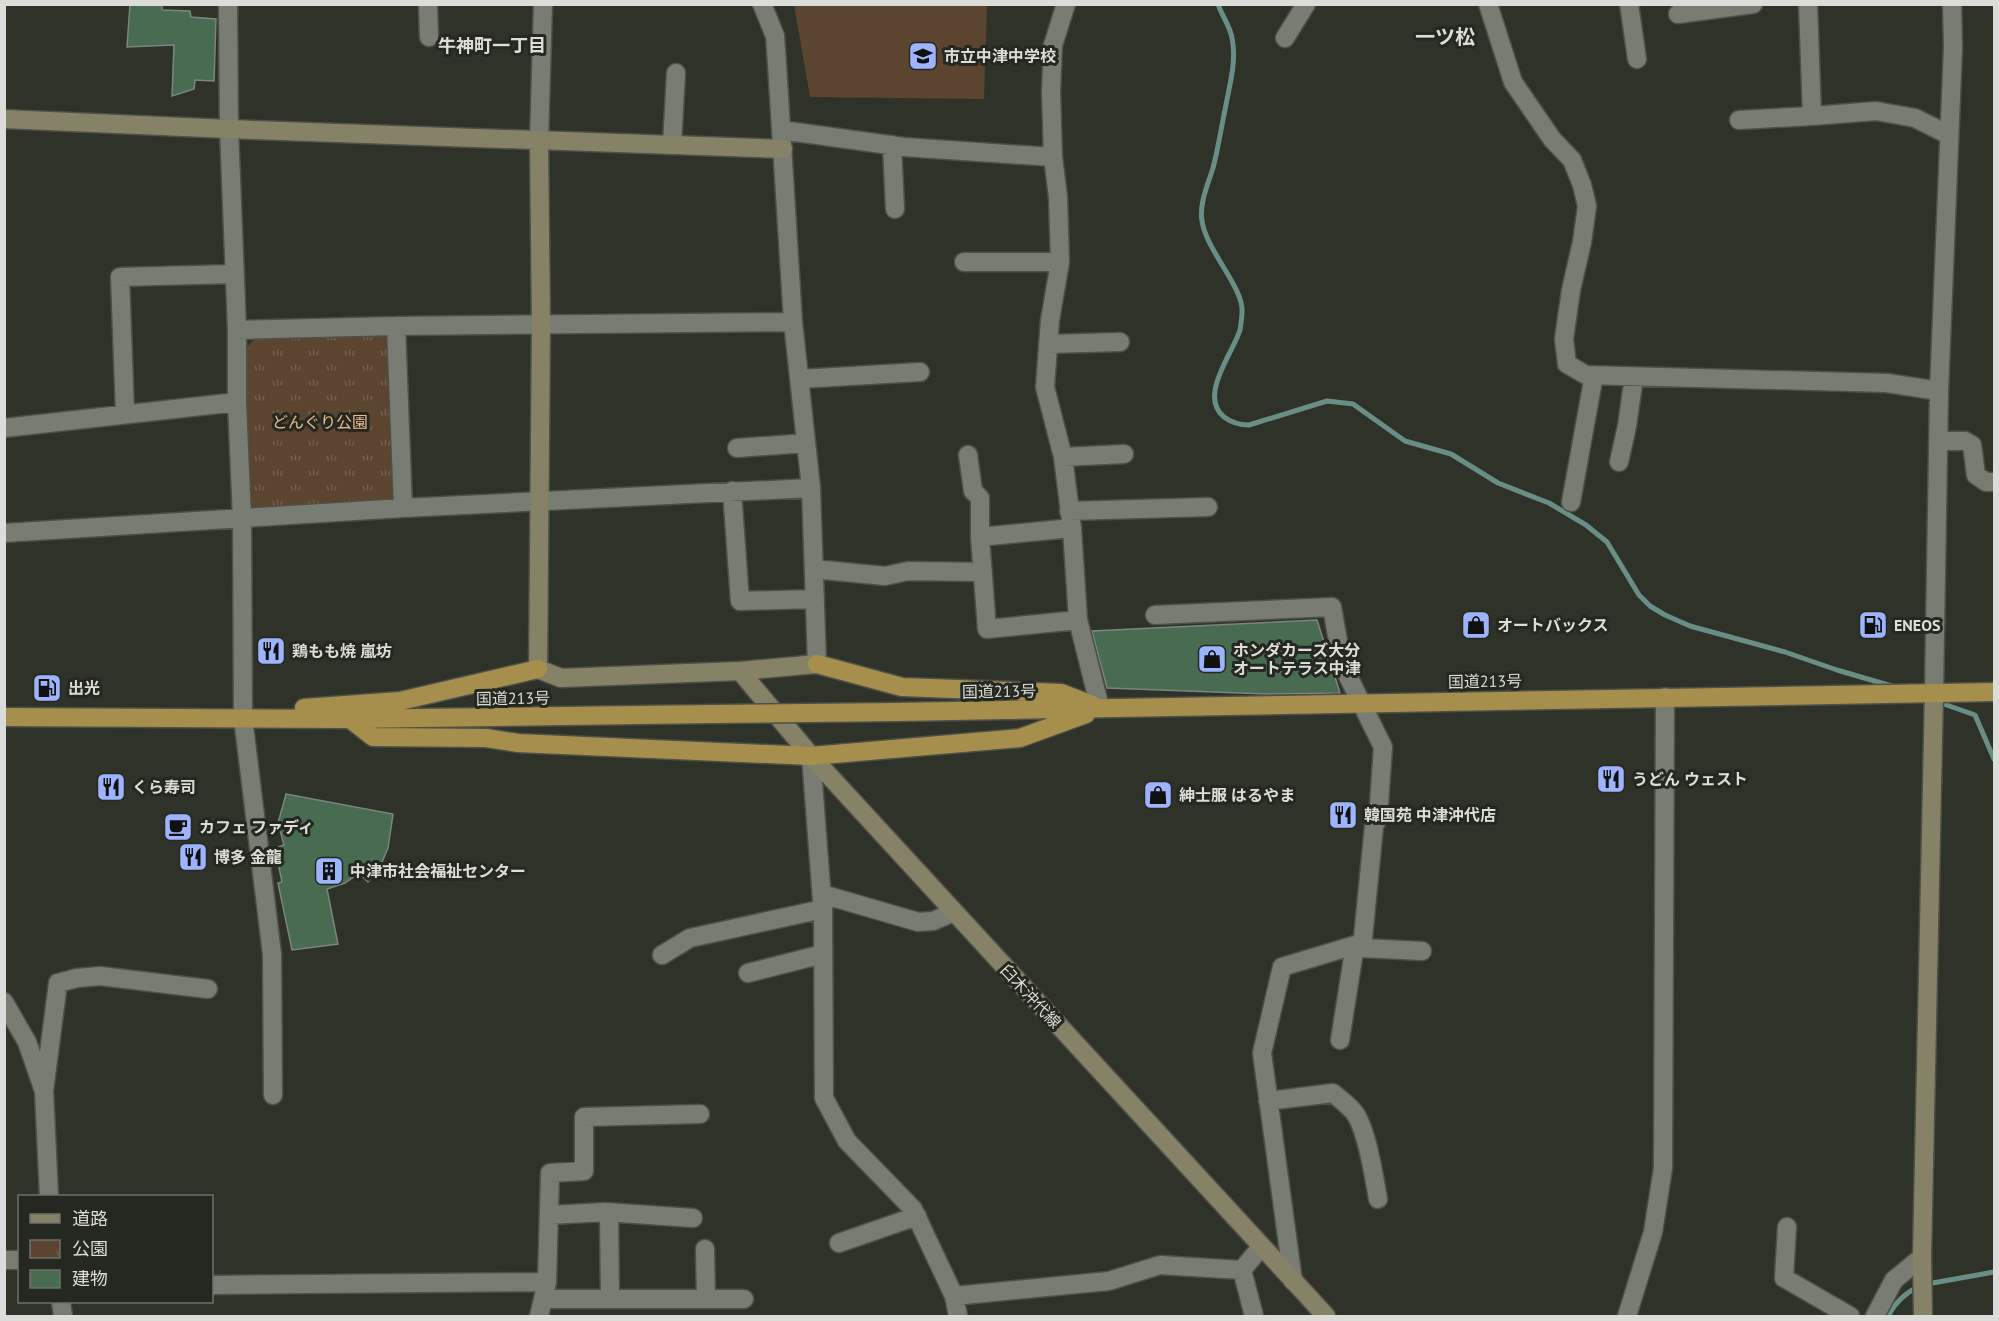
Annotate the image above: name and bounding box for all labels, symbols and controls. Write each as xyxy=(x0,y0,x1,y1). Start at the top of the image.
district label: 一ツ松 xyxy=(1415,24,1475,50)
district label: 牛神町一丁目 xyxy=(438,34,546,57)
school or university icon: 市立中津中学校 xyxy=(907,40,939,72)
place label: 市立中津中学校 xyxy=(944,46,1056,66)
park label: どんぐり公園 xyxy=(272,412,368,432)
shop icon: オートバックス xyxy=(1460,609,1492,641)
fuel station icon: ENEOS xyxy=(1857,609,1889,641)
place label: オートバックス xyxy=(1497,615,1609,635)
place label: ENEOS xyxy=(1894,615,1940,635)
restaurant icon: 鶏もも焼 嵐坊 xyxy=(255,635,287,667)
place label: ホンダカーズ大分 オートテラス中津 xyxy=(1233,640,1361,678)
place label: 鶏もも焼 嵐坊 xyxy=(292,641,392,661)
shop icon: ホンダカーズ大分 オートテラス中津 xyxy=(1196,643,1228,675)
street label: 国道213号 xyxy=(1448,670,1522,692)
fuel station icon: 出光 xyxy=(31,672,63,704)
place label: 出光 xyxy=(68,678,100,698)
street label: 国道213号 xyxy=(962,680,1036,702)
street label: 国道213号 xyxy=(476,687,550,709)
restaurant icon: うどん ウェスト xyxy=(1595,763,1627,795)
place label: うどん ウェスト xyxy=(1632,769,1748,789)
restaurant icon: くら寿司 xyxy=(95,771,127,803)
place label: くら寿司 xyxy=(132,777,196,797)
shop icon: 紳士服 はるやま xyxy=(1142,779,1174,811)
place label: 紳士服 はるやま xyxy=(1179,785,1295,805)
restaurant icon: 韓国苑 中津沖代店 xyxy=(1327,799,1359,831)
place label: 韓国苑 中津沖代店 xyxy=(1364,805,1496,825)
cafe icon: カフェ ファディ xyxy=(162,811,194,843)
place label: カフェ ファディ xyxy=(199,817,314,837)
restaurant icon: 博多 金龍 xyxy=(177,841,209,873)
place label: 博多 金龍 xyxy=(214,847,282,867)
building icon: 中津市社会福祉センター xyxy=(313,855,345,887)
place label: 中津市社会福祉センター xyxy=(350,861,526,881)
street label: 臼木沖代線 xyxy=(996,960,1066,1032)
legend xyxy=(18,1195,213,1303)
text: 道路 xyxy=(72,1207,108,1230)
text: 公園 xyxy=(72,1237,108,1260)
text: 建物 xyxy=(72,1267,108,1290)

